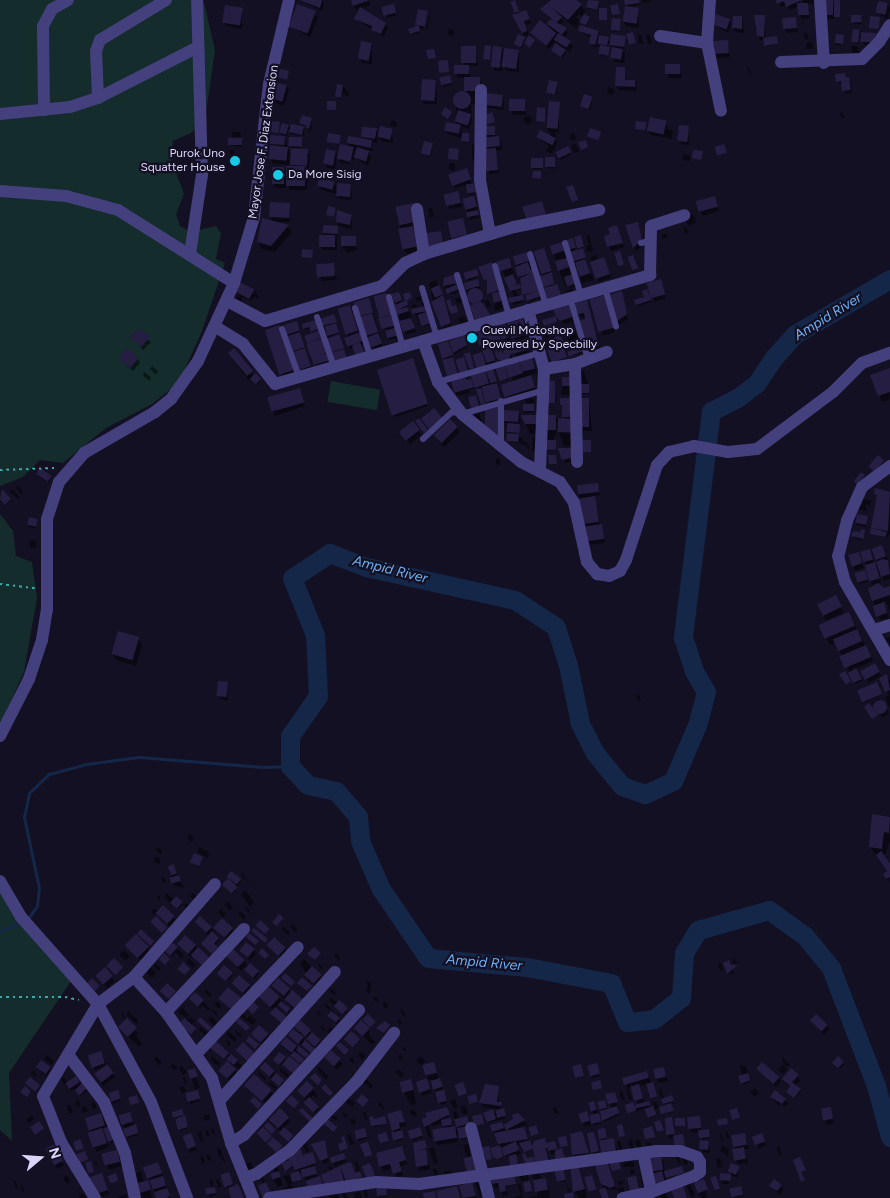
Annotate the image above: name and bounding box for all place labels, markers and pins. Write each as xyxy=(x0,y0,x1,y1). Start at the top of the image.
place label: Purok Uno Squatter House xyxy=(140,147,225,175)
marker: Purok Uno Squatter House xyxy=(229,155,241,167)
place label: Da More Sisig xyxy=(288,168,362,182)
marker: Da More Sisig xyxy=(272,169,284,181)
place label: Cuevil Motoshop Powered by Specbilly xyxy=(482,324,597,352)
marker: Cuevil Motoshop Powered by Specbilly xyxy=(466,332,478,344)

